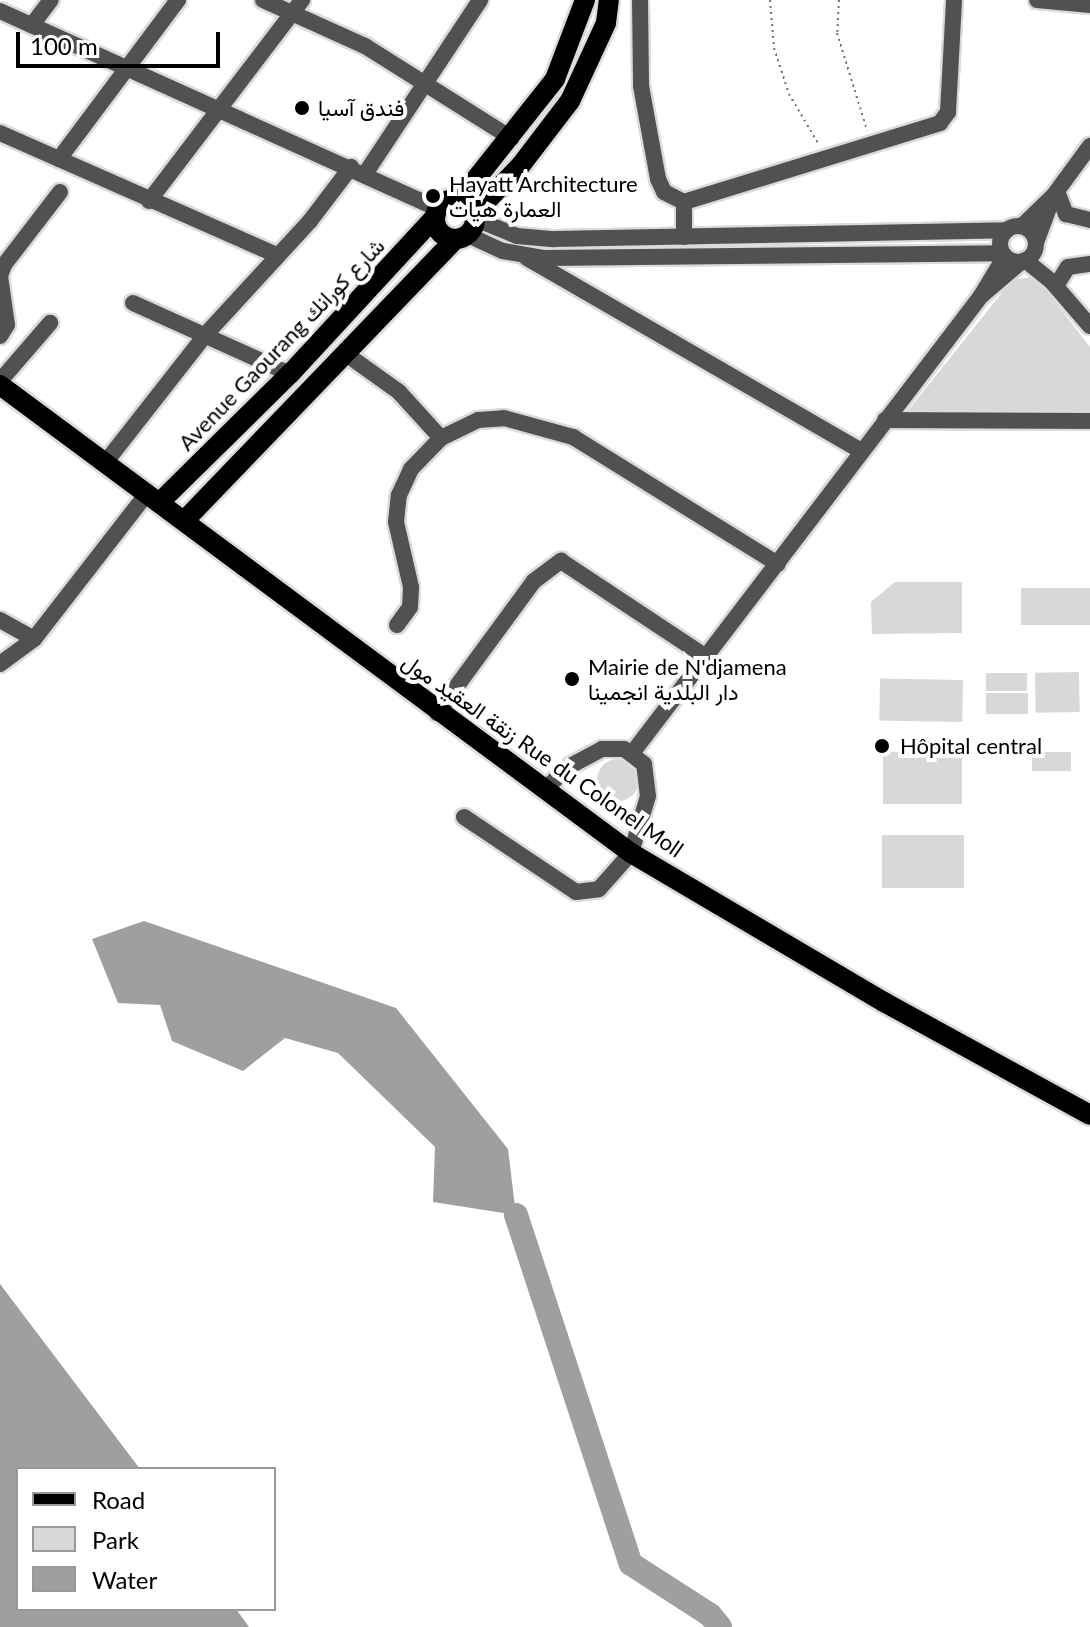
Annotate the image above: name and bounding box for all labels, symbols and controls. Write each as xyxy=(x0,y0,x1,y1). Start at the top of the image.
scale bar xyxy=(20,16,224,66)
text: 100 m xyxy=(30,31,98,60)
place label: فندق آسيا xyxy=(318,95,404,121)
marker: فندق آسيا xyxy=(293,99,311,117)
place label: Hayatt Architecture العمارة هيات xyxy=(449,170,638,222)
marker: Hayatt Architecture العمارة هيات xyxy=(424,187,442,205)
street label: Avenue Gaourang شارع كورانك xyxy=(172,232,390,456)
street label: زنقة العقيد مول Rue du Colonel Moll xyxy=(397,648,689,862)
place label: Mairie de N'djamena دار البلدية انجمينا xyxy=(588,653,787,704)
marker: Mairie de N'djamena دار البلدية انجمينا xyxy=(563,670,581,688)
place label: Hôpital central xyxy=(900,733,1042,759)
marker: Hôpital central xyxy=(871,735,893,757)
legend xyxy=(16,1467,276,1611)
text: Road xyxy=(92,1485,145,1514)
text: Park xyxy=(92,1525,139,1554)
text: Water xyxy=(92,1565,157,1594)

